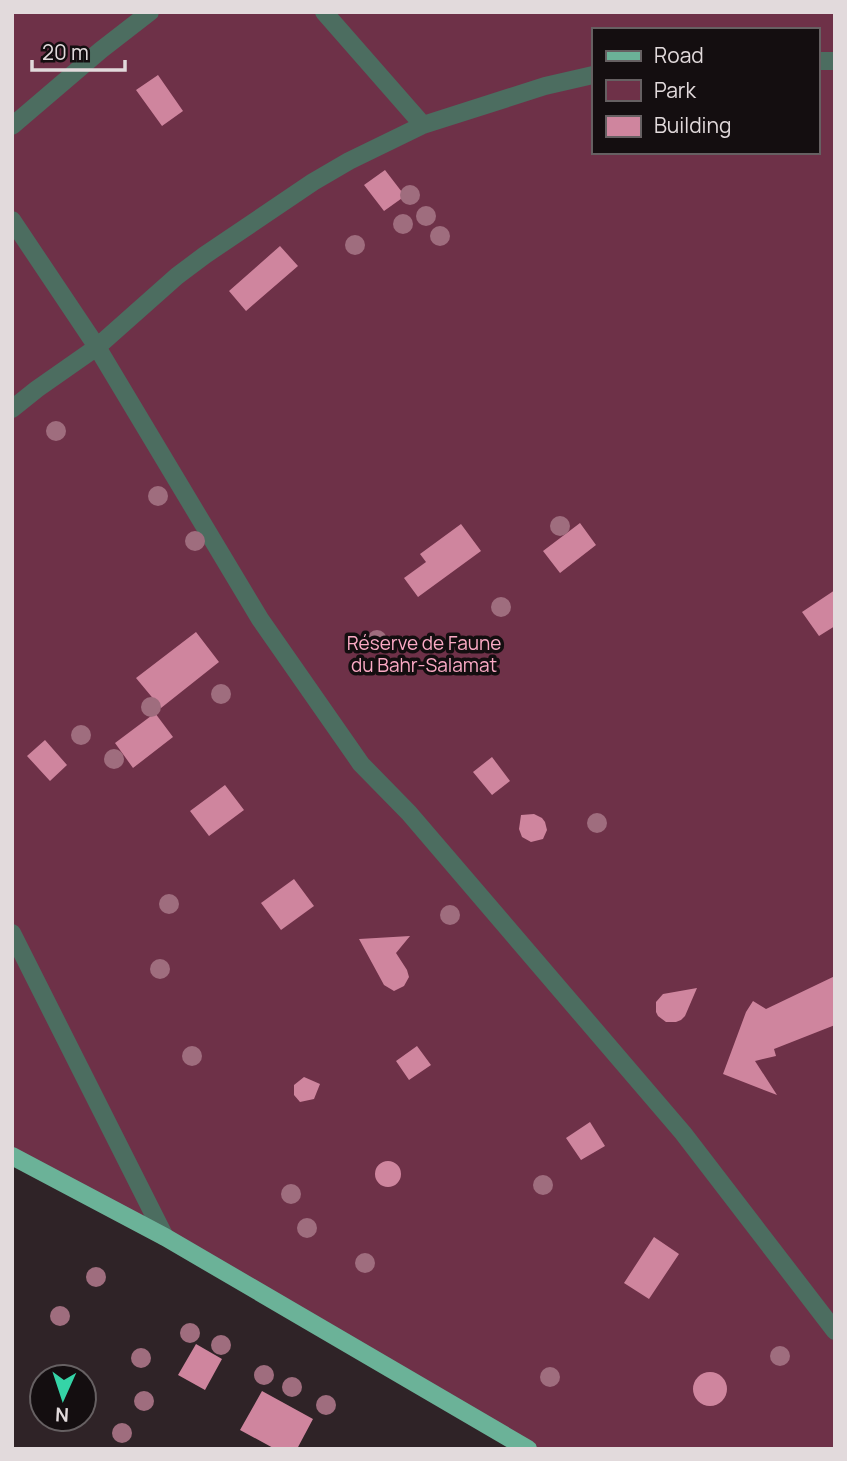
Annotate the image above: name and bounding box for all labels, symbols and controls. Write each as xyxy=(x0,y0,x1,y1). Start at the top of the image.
scale bar xyxy=(32,28,124,72)
legend xyxy=(592,28,819,154)
text: 20 m xyxy=(42,38,89,66)
text: Road xyxy=(654,41,704,69)
text: Park xyxy=(654,76,696,104)
text: Building xyxy=(654,111,731,139)
park label: Réserve de Faune du Bahr-Salamat xyxy=(347,630,501,678)
north arrow xyxy=(28,1363,98,1433)
text: N xyxy=(55,1402,70,1428)

